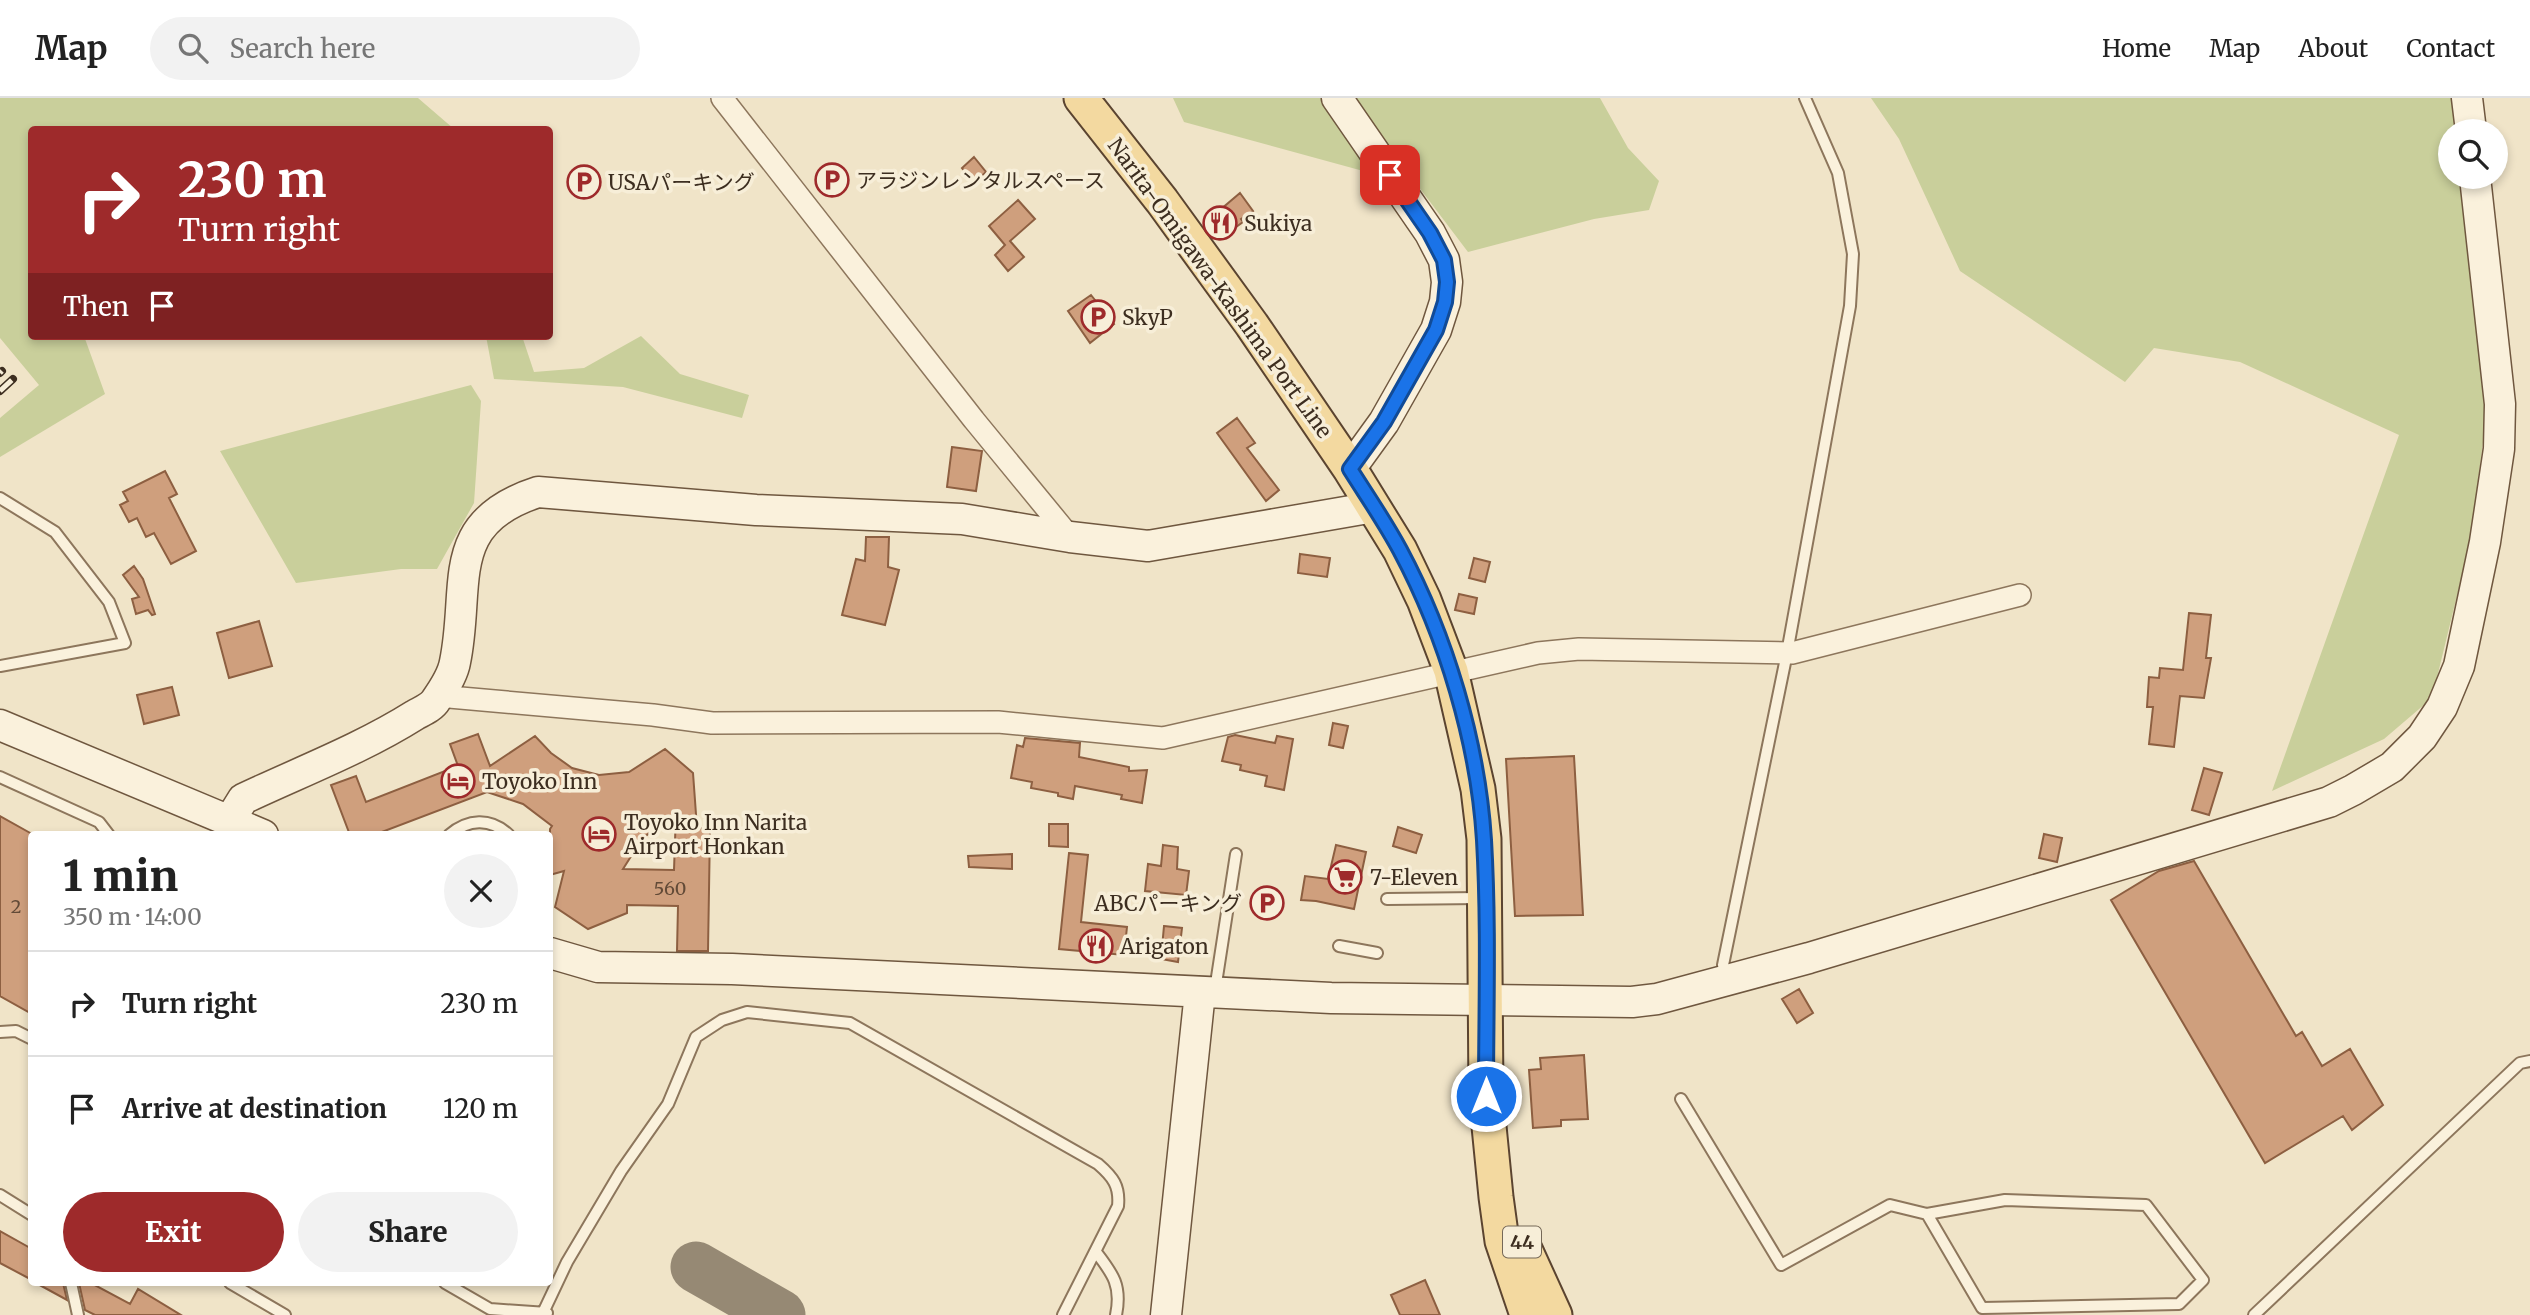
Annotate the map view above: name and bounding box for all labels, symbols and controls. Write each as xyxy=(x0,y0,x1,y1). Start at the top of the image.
search box xyxy=(150,17,640,80)
text: Map xyxy=(35,28,108,69)
icon: search xyxy=(174,29,212,67)
text: Search here xyxy=(230,32,375,65)
text: Home xyxy=(2102,33,2171,64)
text: Map xyxy=(2209,33,2260,64)
text: About xyxy=(2298,33,2368,64)
text: Contact xyxy=(2406,33,2495,64)
map controls xyxy=(2438,119,2508,189)
button: search xyxy=(2438,119,2508,189)
street label: Narita-Omigawa-Kashima Port Line xyxy=(1102,133,1338,443)
pin xyxy=(1360,145,1420,205)
text: 230 m xyxy=(178,149,326,210)
icon: right xyxy=(63,154,154,245)
icon: arrive xyxy=(1371,156,1409,194)
parking icon: アラジンレンタルスペース xyxy=(813,161,851,199)
parking icon: USAパーキング xyxy=(565,163,603,201)
place label: アラジンレンタルスペース xyxy=(856,167,1105,194)
place label: USAパーキング xyxy=(608,169,755,196)
restaurant icon: Sukiya xyxy=(1201,204,1239,242)
text: Turn right xyxy=(178,210,340,250)
place label: Sukiya xyxy=(1244,210,1312,237)
icon: arrive xyxy=(143,287,181,325)
text: Then xyxy=(63,290,129,323)
parking icon: SkyP xyxy=(1079,298,1117,336)
place label: SkyP xyxy=(1122,304,1173,331)
hotel icon: Toyoko Inn xyxy=(439,762,477,800)
place label: Toyoko Inn xyxy=(482,768,597,795)
place label: Toyoko Inn Narita Airport Honkan xyxy=(623,809,807,860)
hotel icon: Toyoko Inn Narita Airport Honkan xyxy=(580,815,618,853)
text: 1 min xyxy=(63,850,178,902)
button: close xyxy=(444,854,518,928)
supermarket icon: 7-Eleven xyxy=(1326,858,1364,896)
place label: 7-Eleven xyxy=(1370,864,1458,891)
house number: 560 xyxy=(654,877,686,900)
parking icon: ABCパーキング xyxy=(1248,884,1286,922)
place label: ABCパーキング xyxy=(1093,890,1242,917)
house number: 2 xyxy=(11,895,21,918)
text: 350 m · 14:00 xyxy=(63,902,202,931)
restaurant icon: Arigaton xyxy=(1077,927,1115,965)
place label: Arigaton xyxy=(1119,933,1209,960)
icon: right xyxy=(63,985,101,1023)
text: Turn right xyxy=(122,987,257,1020)
text: 230 m xyxy=(440,987,518,1020)
position arrow xyxy=(1449,1059,1523,1133)
icon: arrive xyxy=(63,1090,101,1128)
text: Arrive at destination xyxy=(122,1092,387,1125)
text: 120 m xyxy=(443,1092,518,1125)
button: Exit xyxy=(63,1192,284,1272)
button: Share xyxy=(298,1192,518,1272)
road number: 44 xyxy=(1503,1226,1541,1258)

